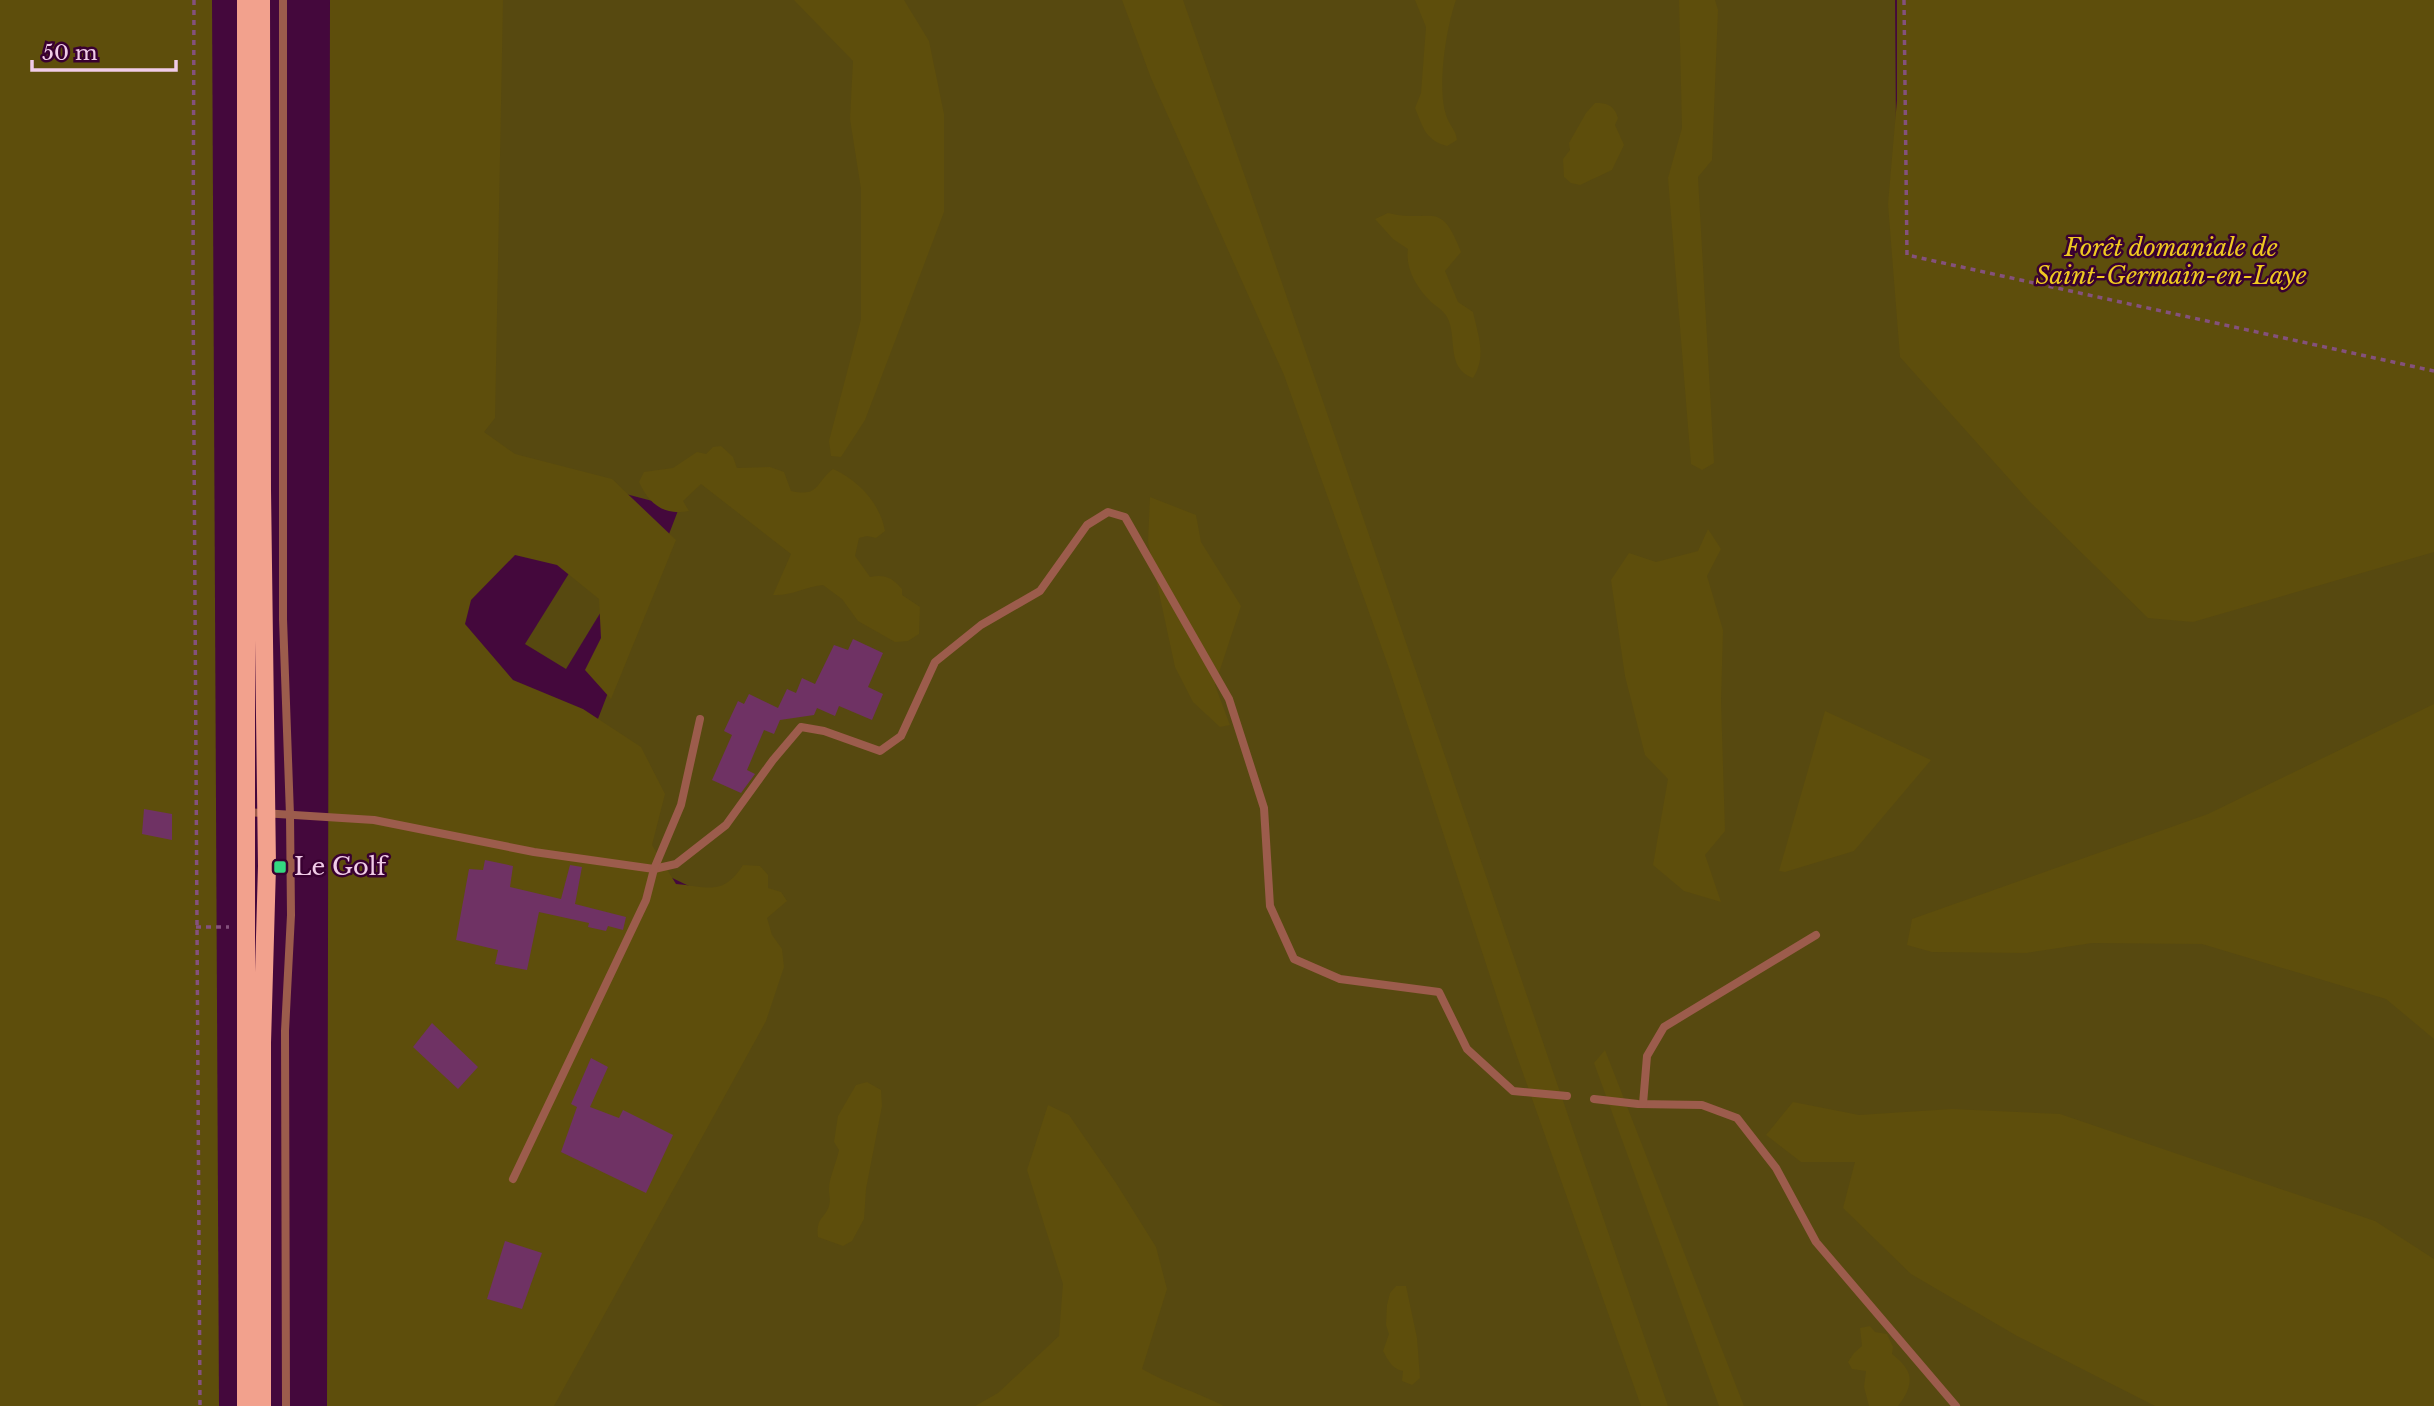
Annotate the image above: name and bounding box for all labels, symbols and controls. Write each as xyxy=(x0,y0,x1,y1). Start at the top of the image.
scale bar xyxy=(32,28,175,72)
text: 50 m xyxy=(42,40,98,66)
park label: Forêt domaniale de Saint-Germain-en-Laye xyxy=(2035,233,2307,290)
place label: Le Golf xyxy=(294,852,389,881)
marker: Le Golf xyxy=(272,859,288,875)

